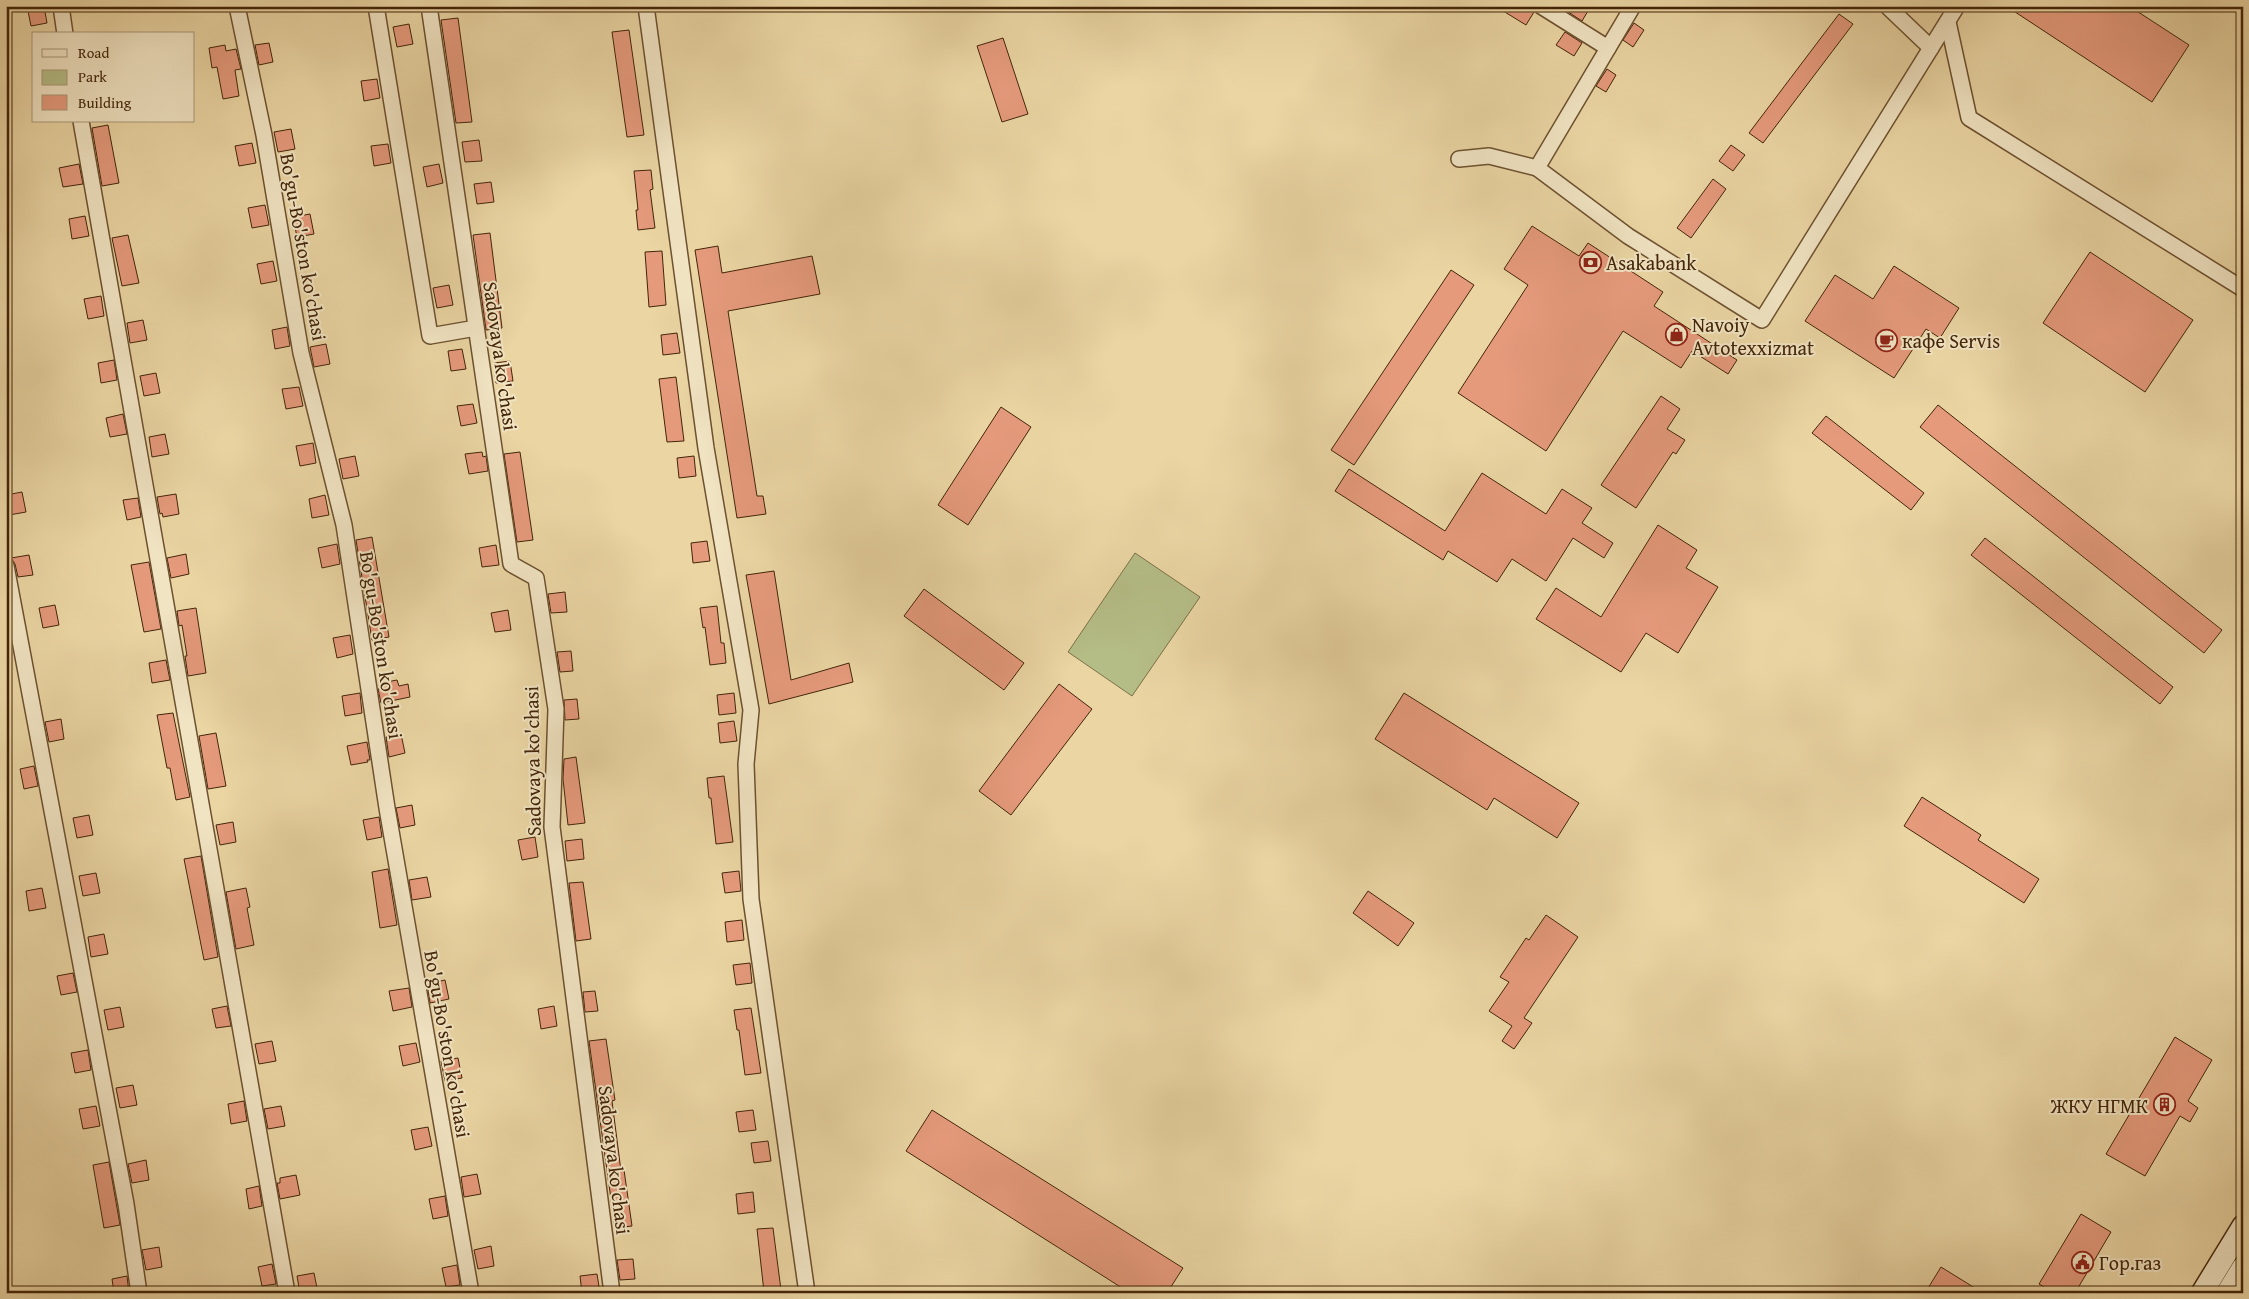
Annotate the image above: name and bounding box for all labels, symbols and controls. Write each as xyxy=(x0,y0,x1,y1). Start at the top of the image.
legend xyxy=(32,32,195,122)
text: Road xyxy=(78,42,109,63)
text: Park xyxy=(78,66,107,87)
text: Building xyxy=(78,92,132,113)
street label: Bo'gu-Bo'ston ko'chasi xyxy=(273,151,335,343)
place label: Asakabank xyxy=(1606,248,1697,277)
bank icon: Asakabank xyxy=(1578,250,1602,274)
street label: Sadovaya ko'chasi xyxy=(476,280,526,433)
place label: Navoiy Avtotexxizmat xyxy=(1692,310,1814,362)
shop icon: Navoiy Avtotexxizmat xyxy=(1664,323,1688,347)
place label: кафе Servis xyxy=(1902,326,2000,355)
cafe icon: кафе Servis xyxy=(1874,328,1898,352)
street label: Bo'gu-Bo'ston ko'chasi xyxy=(353,549,411,741)
street label: Sadovaya ko'chasi xyxy=(516,685,548,836)
street label: Bo'gu-Bo'ston ko'chasi xyxy=(417,948,479,1140)
street label: Sadovaya ko'chasi xyxy=(591,1084,639,1237)
place label: ЖКУ НГМК xyxy=(2049,1091,2149,1120)
building icon: ЖКУ НГМК xyxy=(2152,1093,2176,1117)
place label: Гор.газ xyxy=(2099,1248,2161,1277)
public building icon: Гор.газ xyxy=(2071,1250,2095,1274)

